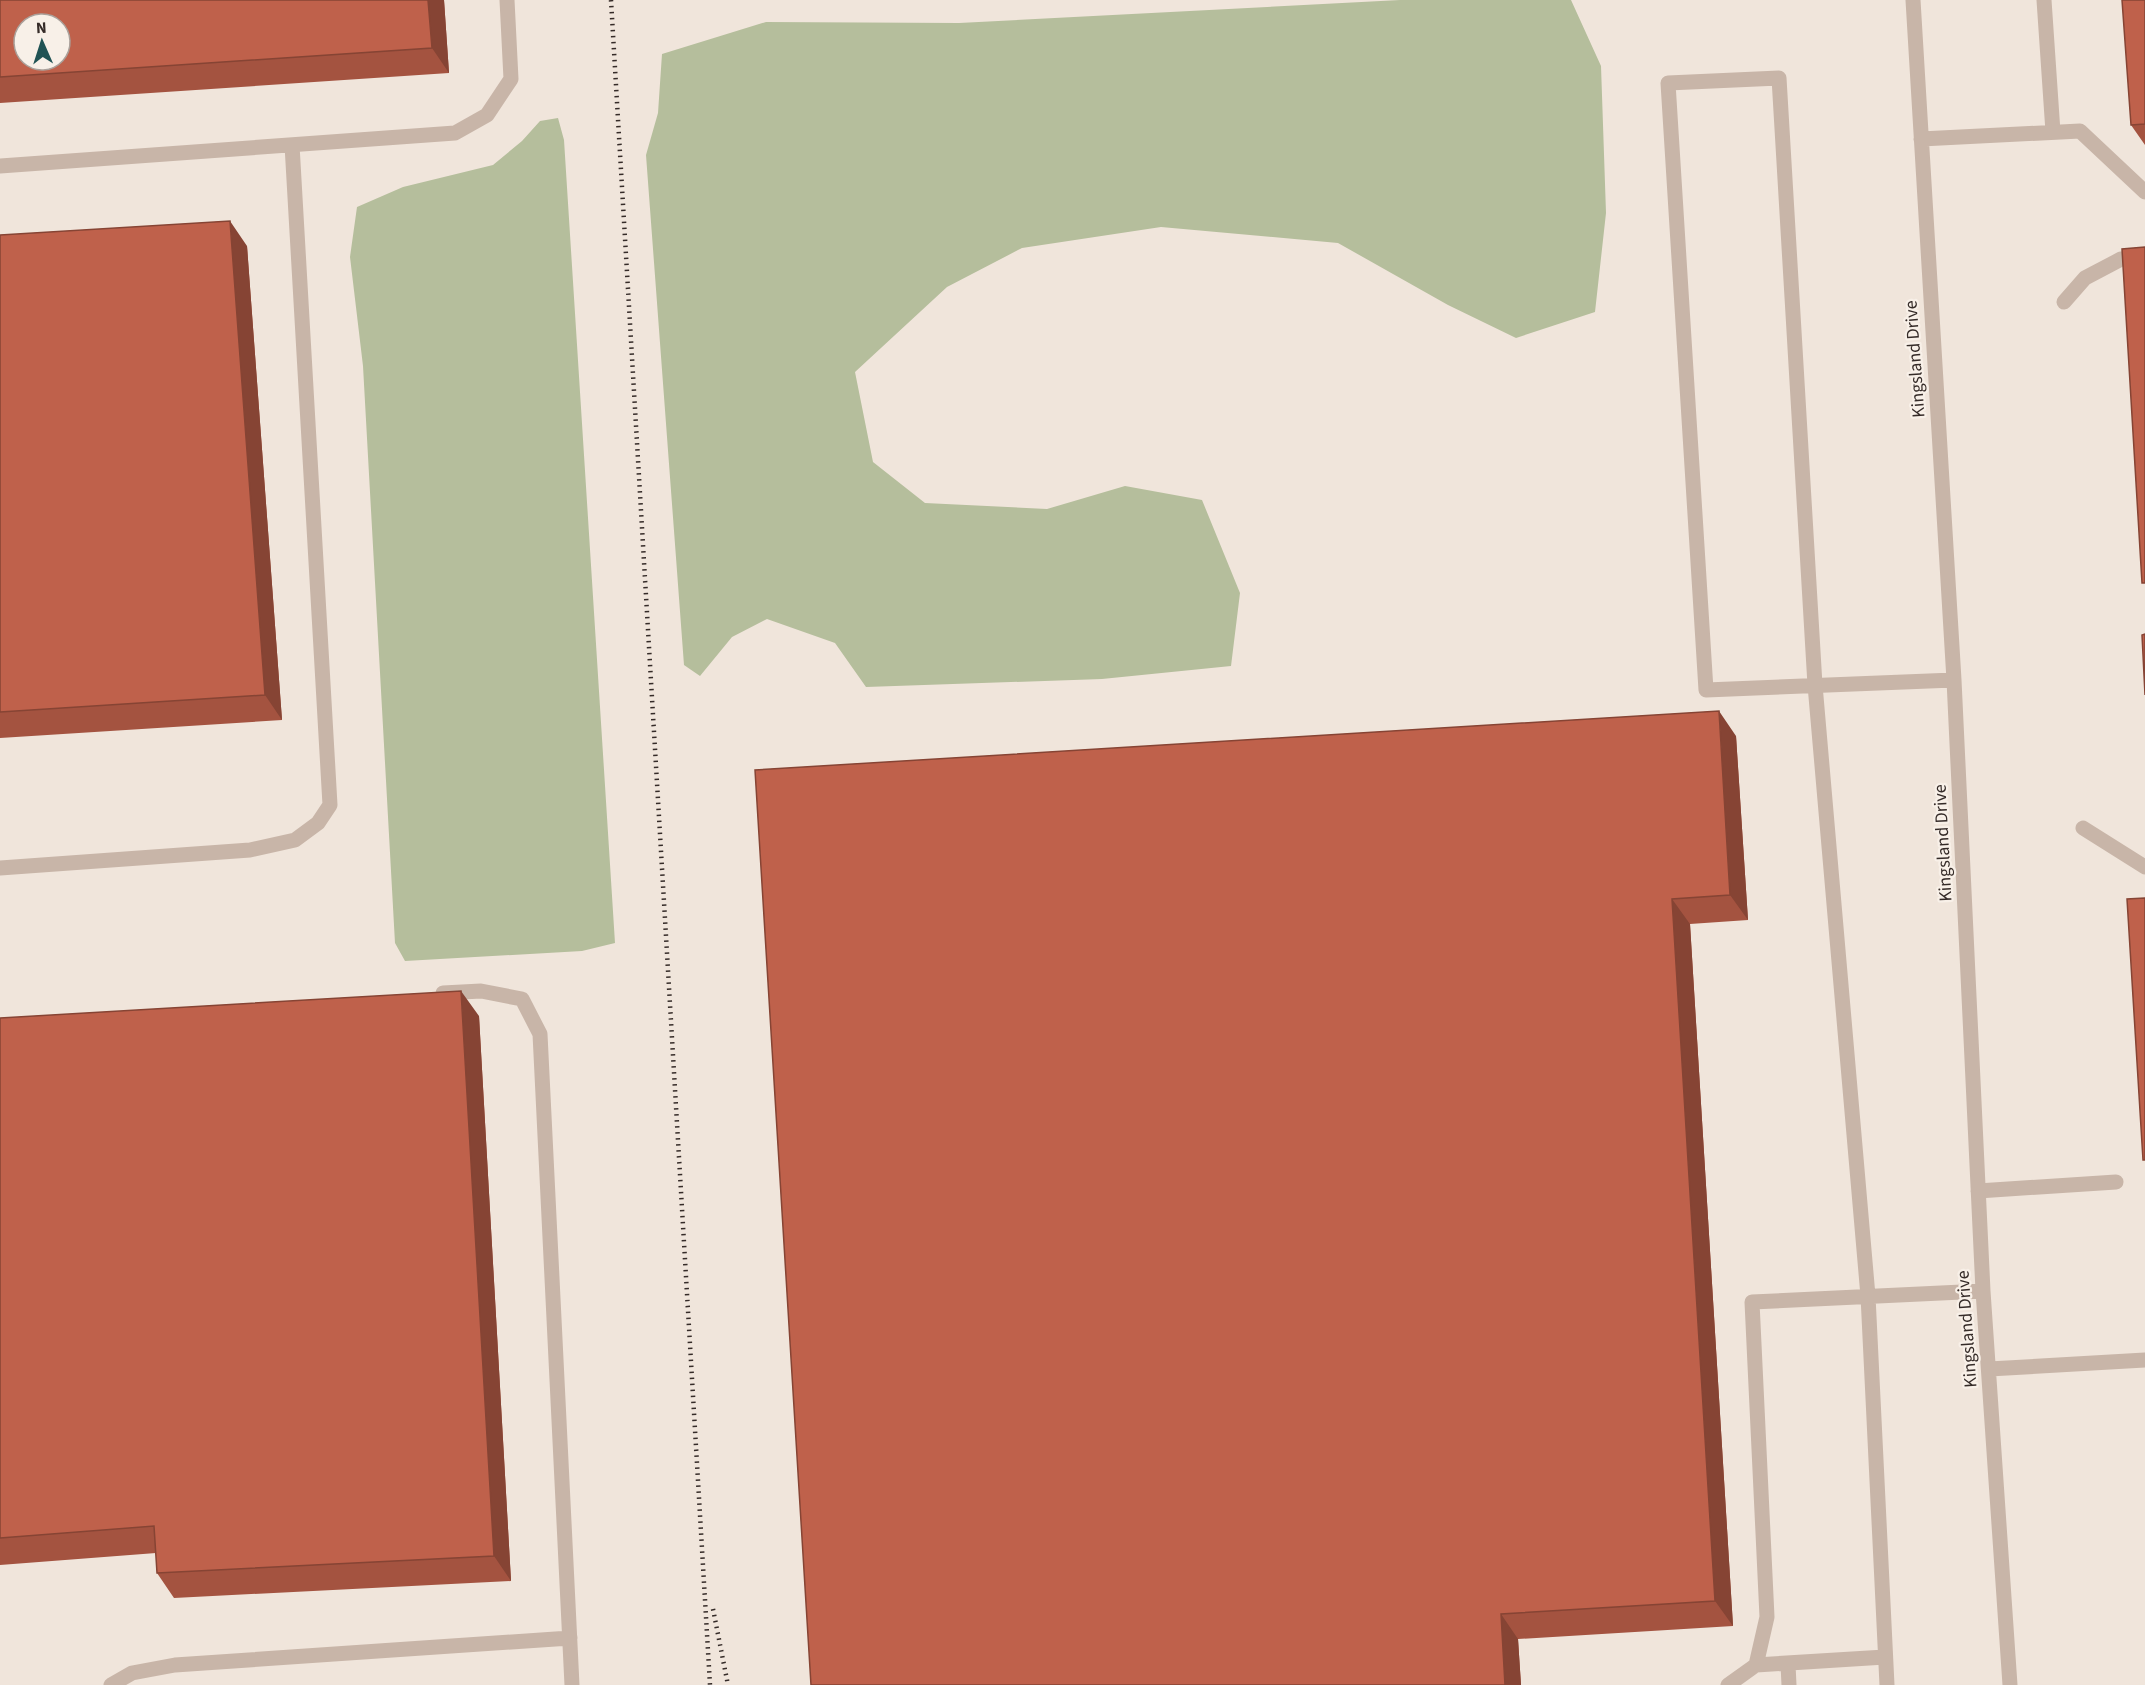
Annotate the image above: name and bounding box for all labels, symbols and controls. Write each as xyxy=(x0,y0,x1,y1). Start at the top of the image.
north arrow xyxy=(12,12,72,72)
text: N xyxy=(35,17,47,39)
street label: Kingsland Drive xyxy=(1898,299,1932,418)
street label: Kingsland Drive xyxy=(1927,784,1959,902)
street label: Kingsland Drive xyxy=(1950,1269,1984,1388)

